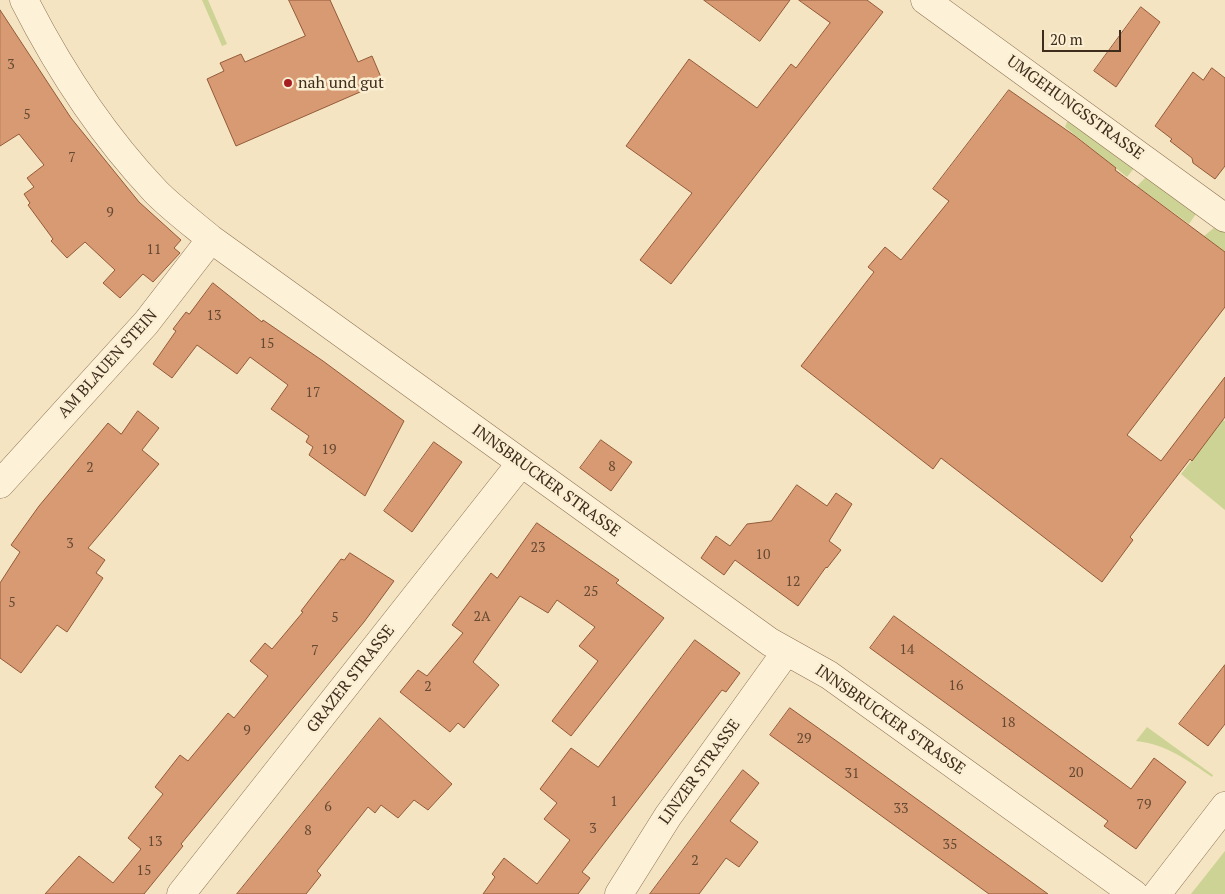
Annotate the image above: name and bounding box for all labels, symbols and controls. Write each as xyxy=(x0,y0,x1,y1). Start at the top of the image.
scale bar xyxy=(1045,20,1124,52)
text: 20 m xyxy=(1050,29,1083,49)
street label: UMGEHUNGSSTRASSE xyxy=(1003,52,1147,164)
house number: 3 xyxy=(7,57,15,73)
place label: nah und gut xyxy=(298,73,384,93)
marker: nah und gut xyxy=(282,77,294,89)
house number: 5 xyxy=(23,107,31,123)
house number: 7 xyxy=(68,150,76,166)
house number: 9 xyxy=(106,205,114,221)
house number: 11 xyxy=(147,242,161,258)
street label: AM BLAUEN STEIN xyxy=(54,306,162,422)
house number: 13 xyxy=(207,308,221,324)
house number: 15 xyxy=(260,336,274,352)
house number: 17 xyxy=(306,385,320,401)
street label: INNSBRUCKER STRASSE xyxy=(468,421,624,541)
house number: 19 xyxy=(322,442,336,458)
house number: 8 xyxy=(608,459,616,475)
house number: 2 xyxy=(86,460,94,476)
house number: 3 xyxy=(66,536,74,552)
house number: 23 xyxy=(531,540,545,556)
house number: 10 xyxy=(756,547,770,563)
house number: 12 xyxy=(786,574,800,590)
house number: 25 xyxy=(584,584,598,600)
house number: 5 xyxy=(8,595,16,611)
house number: 2A xyxy=(473,609,491,625)
house number: 5 xyxy=(331,610,339,626)
street label: GRAZER STRASSE xyxy=(303,621,399,737)
house number: 14 xyxy=(900,642,914,658)
house number: 7 xyxy=(311,643,319,659)
street label: INNSBRUCKER STRASSE xyxy=(811,661,969,779)
house number: 16 xyxy=(949,678,963,694)
house number: 2 xyxy=(424,679,432,695)
house number: 18 xyxy=(1001,715,1015,731)
street label: LINZER STRASSE xyxy=(655,716,745,828)
house number: 9 xyxy=(243,723,251,739)
house number: 29 xyxy=(797,731,811,747)
house number: 20 xyxy=(1069,765,1083,781)
house number: 31 xyxy=(845,766,859,782)
house number: 1 xyxy=(610,794,618,810)
house number: 79 xyxy=(1137,797,1151,813)
house number: 6 xyxy=(324,799,332,815)
house number: 33 xyxy=(894,801,908,817)
house number: 3 xyxy=(589,821,597,837)
house number: 8 xyxy=(304,823,312,839)
house number: 13 xyxy=(148,834,162,850)
house number: 35 xyxy=(943,837,957,853)
house number: 2 xyxy=(691,853,699,869)
house number: 15 xyxy=(137,863,151,879)

